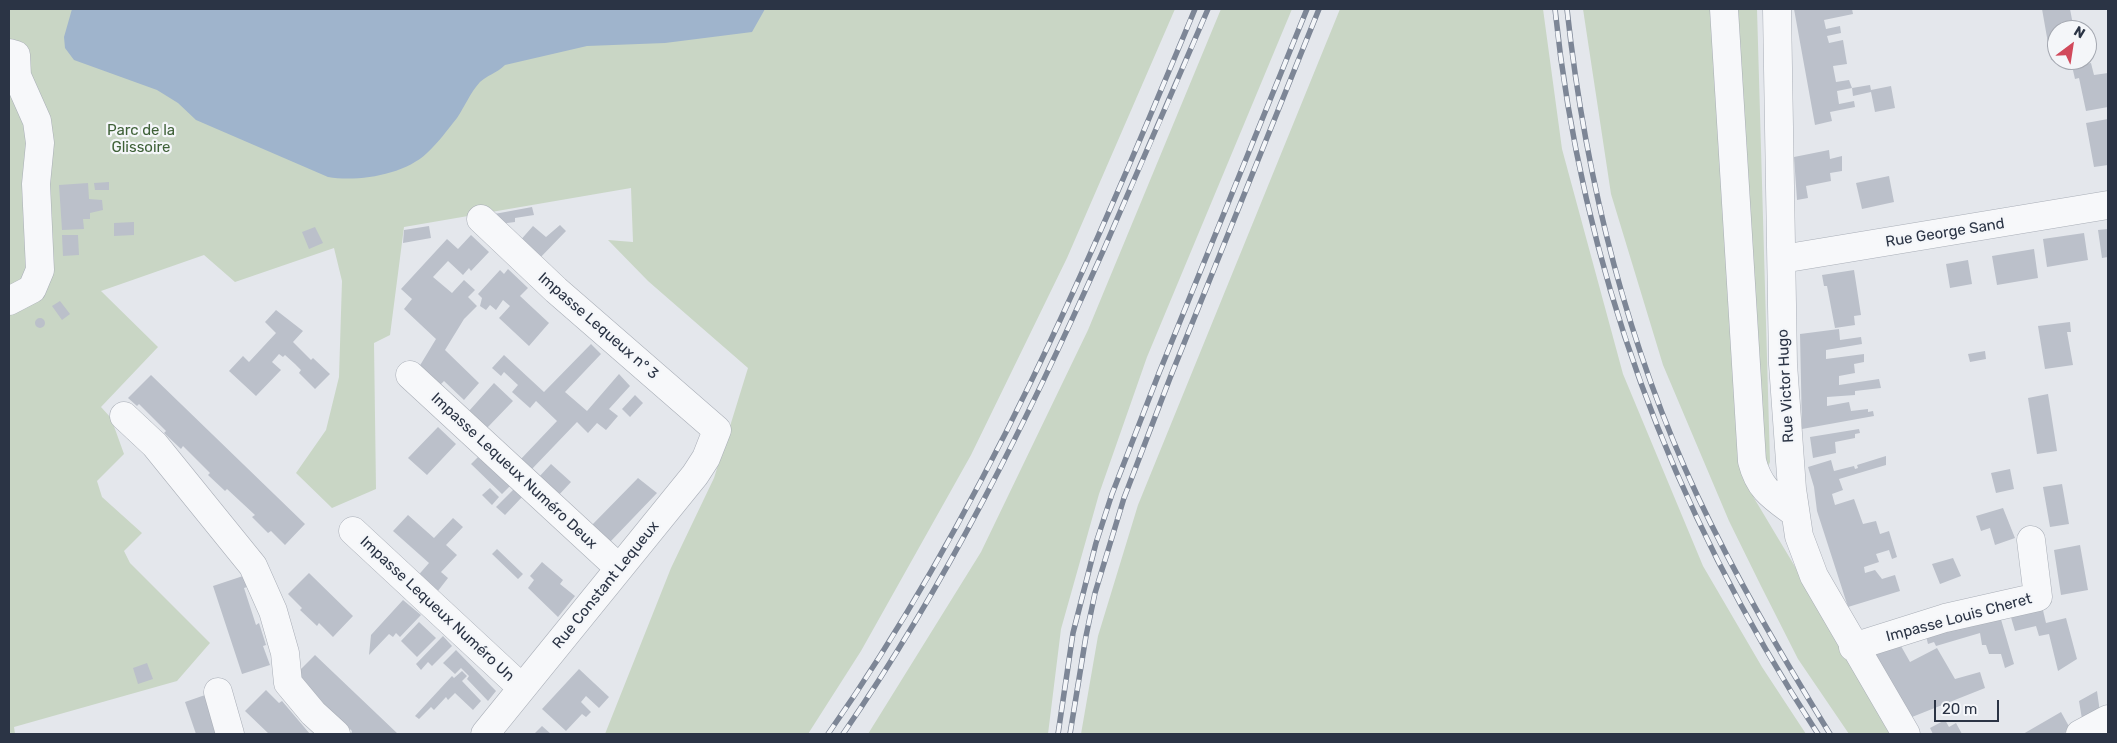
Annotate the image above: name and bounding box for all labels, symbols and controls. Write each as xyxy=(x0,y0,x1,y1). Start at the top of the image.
north arrow xyxy=(2047,20,2097,70)
text: N xyxy=(2071,23,2088,42)
park label: Parc de la Glissoire xyxy=(107,122,175,157)
street label: Rue George Sand xyxy=(1884,215,2006,251)
street label: Impasse Lequeux n° 3 xyxy=(534,269,662,383)
street label: Rue Victor Hugo xyxy=(1774,329,1798,443)
street label: Impasse Lequeux Numéro Deux xyxy=(427,389,601,553)
street label: Rue Constant Lequeux xyxy=(549,518,663,652)
street label: Impasse Lequeux Numéro Un xyxy=(356,533,518,685)
street label: Impasse Louis Cheret xyxy=(1884,590,2034,646)
scale bar xyxy=(1937,690,2002,722)
text: 20 m xyxy=(1942,700,1977,718)

